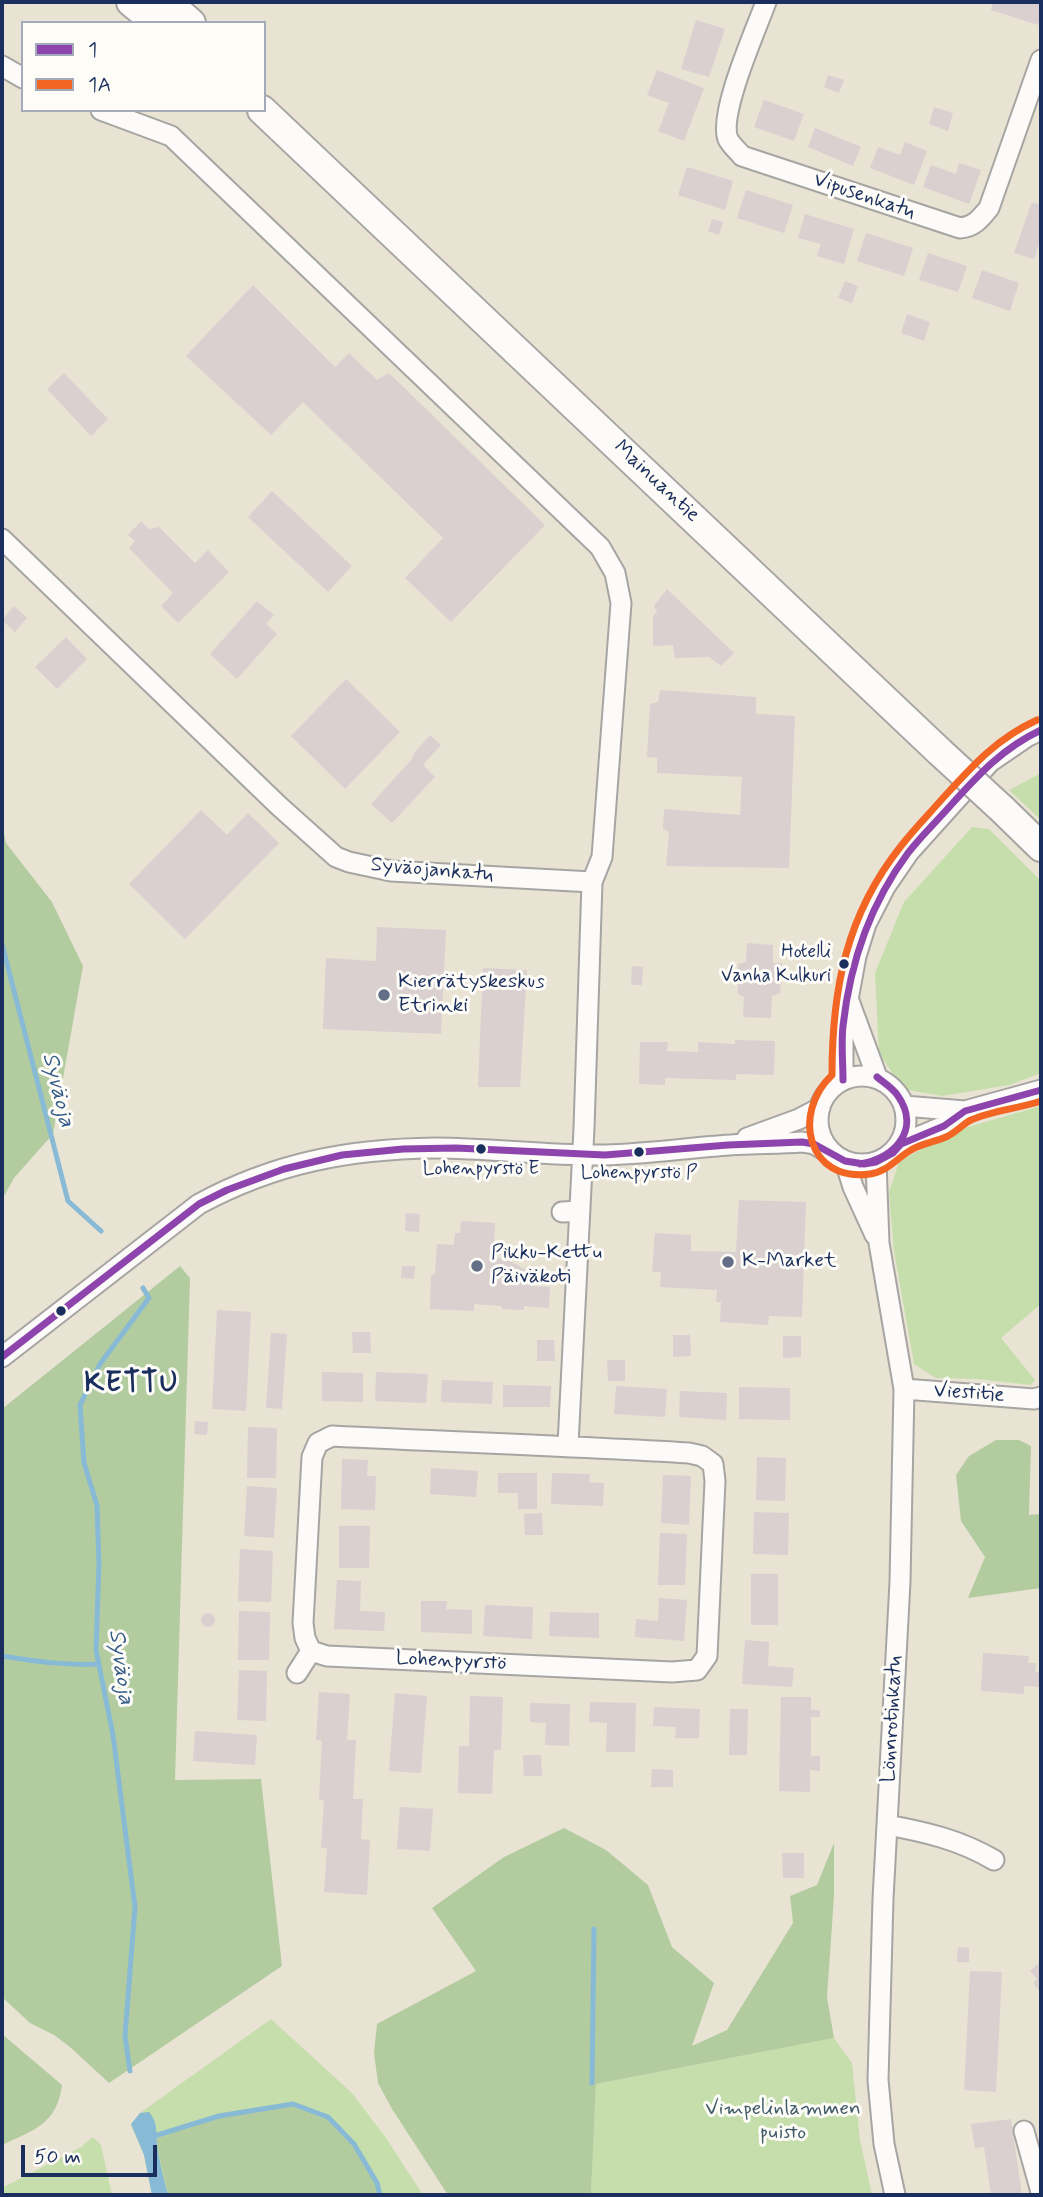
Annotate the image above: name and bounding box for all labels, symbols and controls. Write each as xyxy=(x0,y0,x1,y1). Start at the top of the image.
legend xyxy=(21,21,266,112)
text: 1 xyxy=(88,36,97,64)
text: 1A xyxy=(88,71,111,99)
street label: Vipusenkatu xyxy=(810,168,918,226)
street label: Mainuantie xyxy=(608,436,704,528)
street label: Syväojankatu xyxy=(370,853,494,889)
place label: Hotelli Vanha Kulkuri xyxy=(721,942,831,986)
marker: Hotelli Vanha Kulkuri xyxy=(837,957,851,971)
place label: Kierrätyskeskus Etrinki xyxy=(398,970,545,1020)
marker: Kierrätyskeskus Etrinki xyxy=(376,987,392,1003)
water label: Syväoja xyxy=(34,1050,80,1130)
marker: Lohenpyrstö E xyxy=(474,1142,488,1156)
marker: Lohenpyrstö P xyxy=(632,1145,646,1159)
place label: Lohenpyrstö E xyxy=(423,1159,539,1181)
place label: Lohenpyrstö P xyxy=(581,1163,697,1185)
place label: Pikku-Kettu Päiväkoti xyxy=(491,1241,602,1291)
place label: K-Market xyxy=(742,1249,836,1275)
marker: K-Market xyxy=(720,1254,736,1270)
marker: Pikku-Kettu Päiväkoti xyxy=(469,1258,485,1274)
unlabelled marker xyxy=(54,1304,68,1318)
district label: KETTU xyxy=(83,1368,181,1402)
street label: Viestitie xyxy=(933,1379,1005,1409)
water label: Syväoja xyxy=(101,1628,139,1706)
street label: Lohenpyrstö xyxy=(395,1647,507,1677)
street label: Lönnrotinkatu xyxy=(877,1655,909,1783)
park label: Vimpelinlammen puisto xyxy=(705,2097,861,2147)
scale bar xyxy=(24,2130,161,2174)
text: 50 m xyxy=(34,2143,81,2171)

